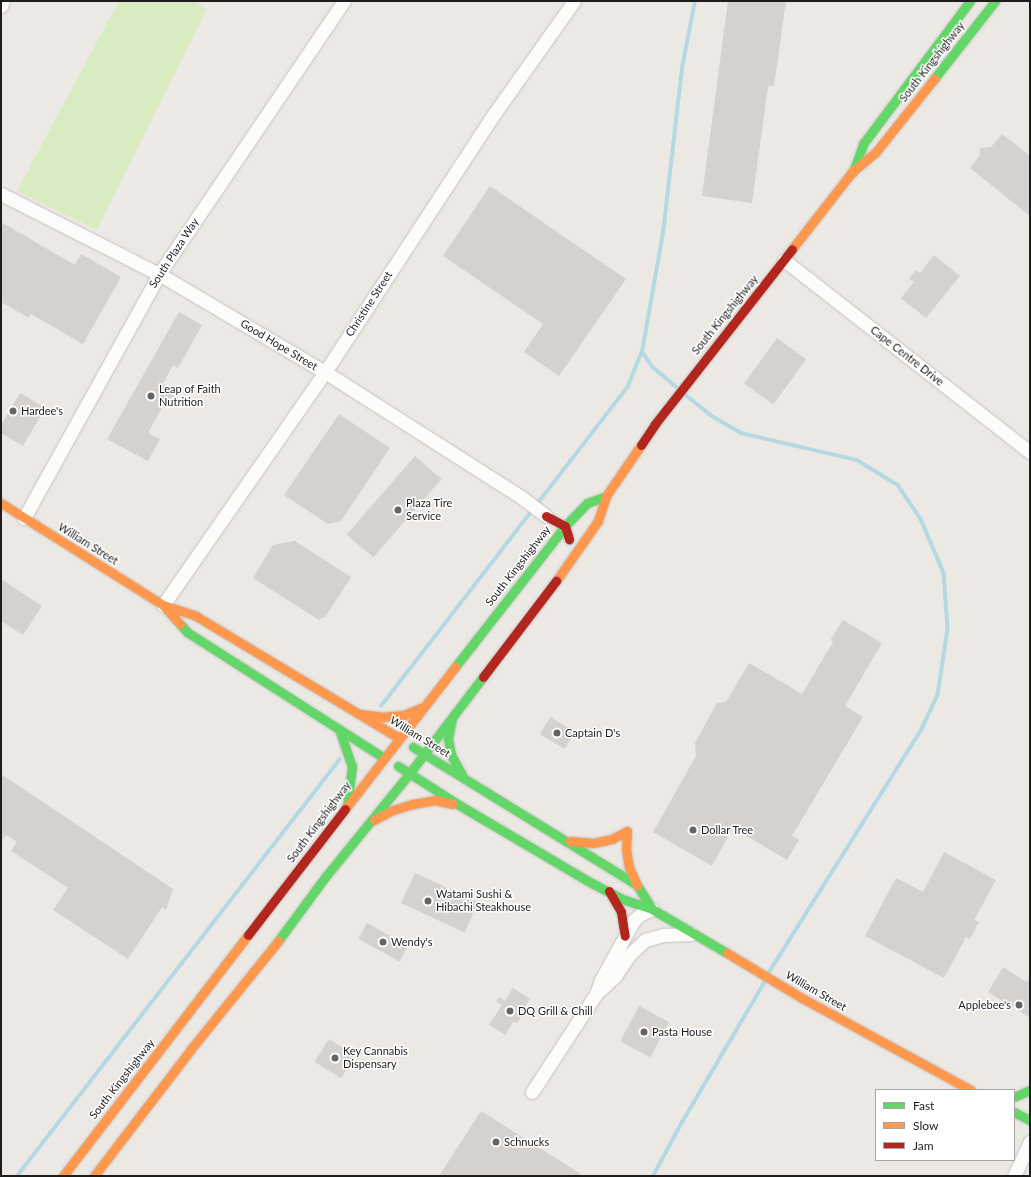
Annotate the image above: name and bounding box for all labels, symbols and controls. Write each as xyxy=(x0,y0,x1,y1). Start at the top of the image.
street label: South Kingshighway xyxy=(897,19,967,105)
street label: South Plaza Way xyxy=(146,215,202,291)
street label: Christine Street xyxy=(343,269,395,339)
street label: South Kingshighway xyxy=(689,273,761,357)
street label: Good Hope Street xyxy=(238,317,320,373)
street label: Cape Centre Drive xyxy=(868,323,946,389)
place label: Leap of Faith Nutrition xyxy=(159,383,221,409)
marker: Leap of Faith Nutrition xyxy=(146,391,156,401)
place label: Hardee's xyxy=(21,404,63,418)
marker: Hardee's xyxy=(8,406,18,416)
place label: Plaza Tire Service xyxy=(406,497,453,523)
marker: Plaza Tire Service xyxy=(393,505,403,515)
street label: William Street xyxy=(56,520,120,568)
street label: South Kingshighway xyxy=(483,523,553,609)
street label: William Street xyxy=(387,714,453,760)
place label: Captain D's xyxy=(565,726,620,740)
marker: Captain D's xyxy=(552,728,562,738)
street label: South Kingshighway xyxy=(284,779,354,865)
place label: Dollar Tree xyxy=(701,823,754,837)
marker: Dollar Tree xyxy=(688,825,698,835)
place label: Watami Sushi & Hibachi Steakhouse xyxy=(436,888,531,914)
marker: Watami Sushi & Hibachi Steakhouse xyxy=(423,896,433,906)
place label: Wendy's xyxy=(391,935,432,949)
marker: Wendy's xyxy=(378,937,388,947)
street label: William Street xyxy=(783,968,849,1014)
place label: Applebee's xyxy=(958,998,1011,1012)
marker: Applebee's xyxy=(1014,1000,1024,1010)
place label: DQ Grill & Chill xyxy=(518,1004,593,1018)
marker: DQ Grill & Chill xyxy=(505,1006,515,1016)
place label: Pasta House xyxy=(652,1025,712,1039)
marker: Pasta House xyxy=(639,1027,649,1037)
street label: South Kingshighway xyxy=(87,1036,157,1122)
place label: Key Cannabis Dispensary xyxy=(343,1045,408,1071)
marker: Key Cannabis Dispensary xyxy=(330,1053,340,1063)
legend xyxy=(875,1089,1015,1161)
text: Fast xyxy=(913,1098,934,1113)
text: Slow xyxy=(913,1118,938,1133)
place label: Schnucks xyxy=(504,1135,549,1149)
marker: Schnucks xyxy=(491,1137,501,1147)
text: Jam xyxy=(913,1138,934,1153)

